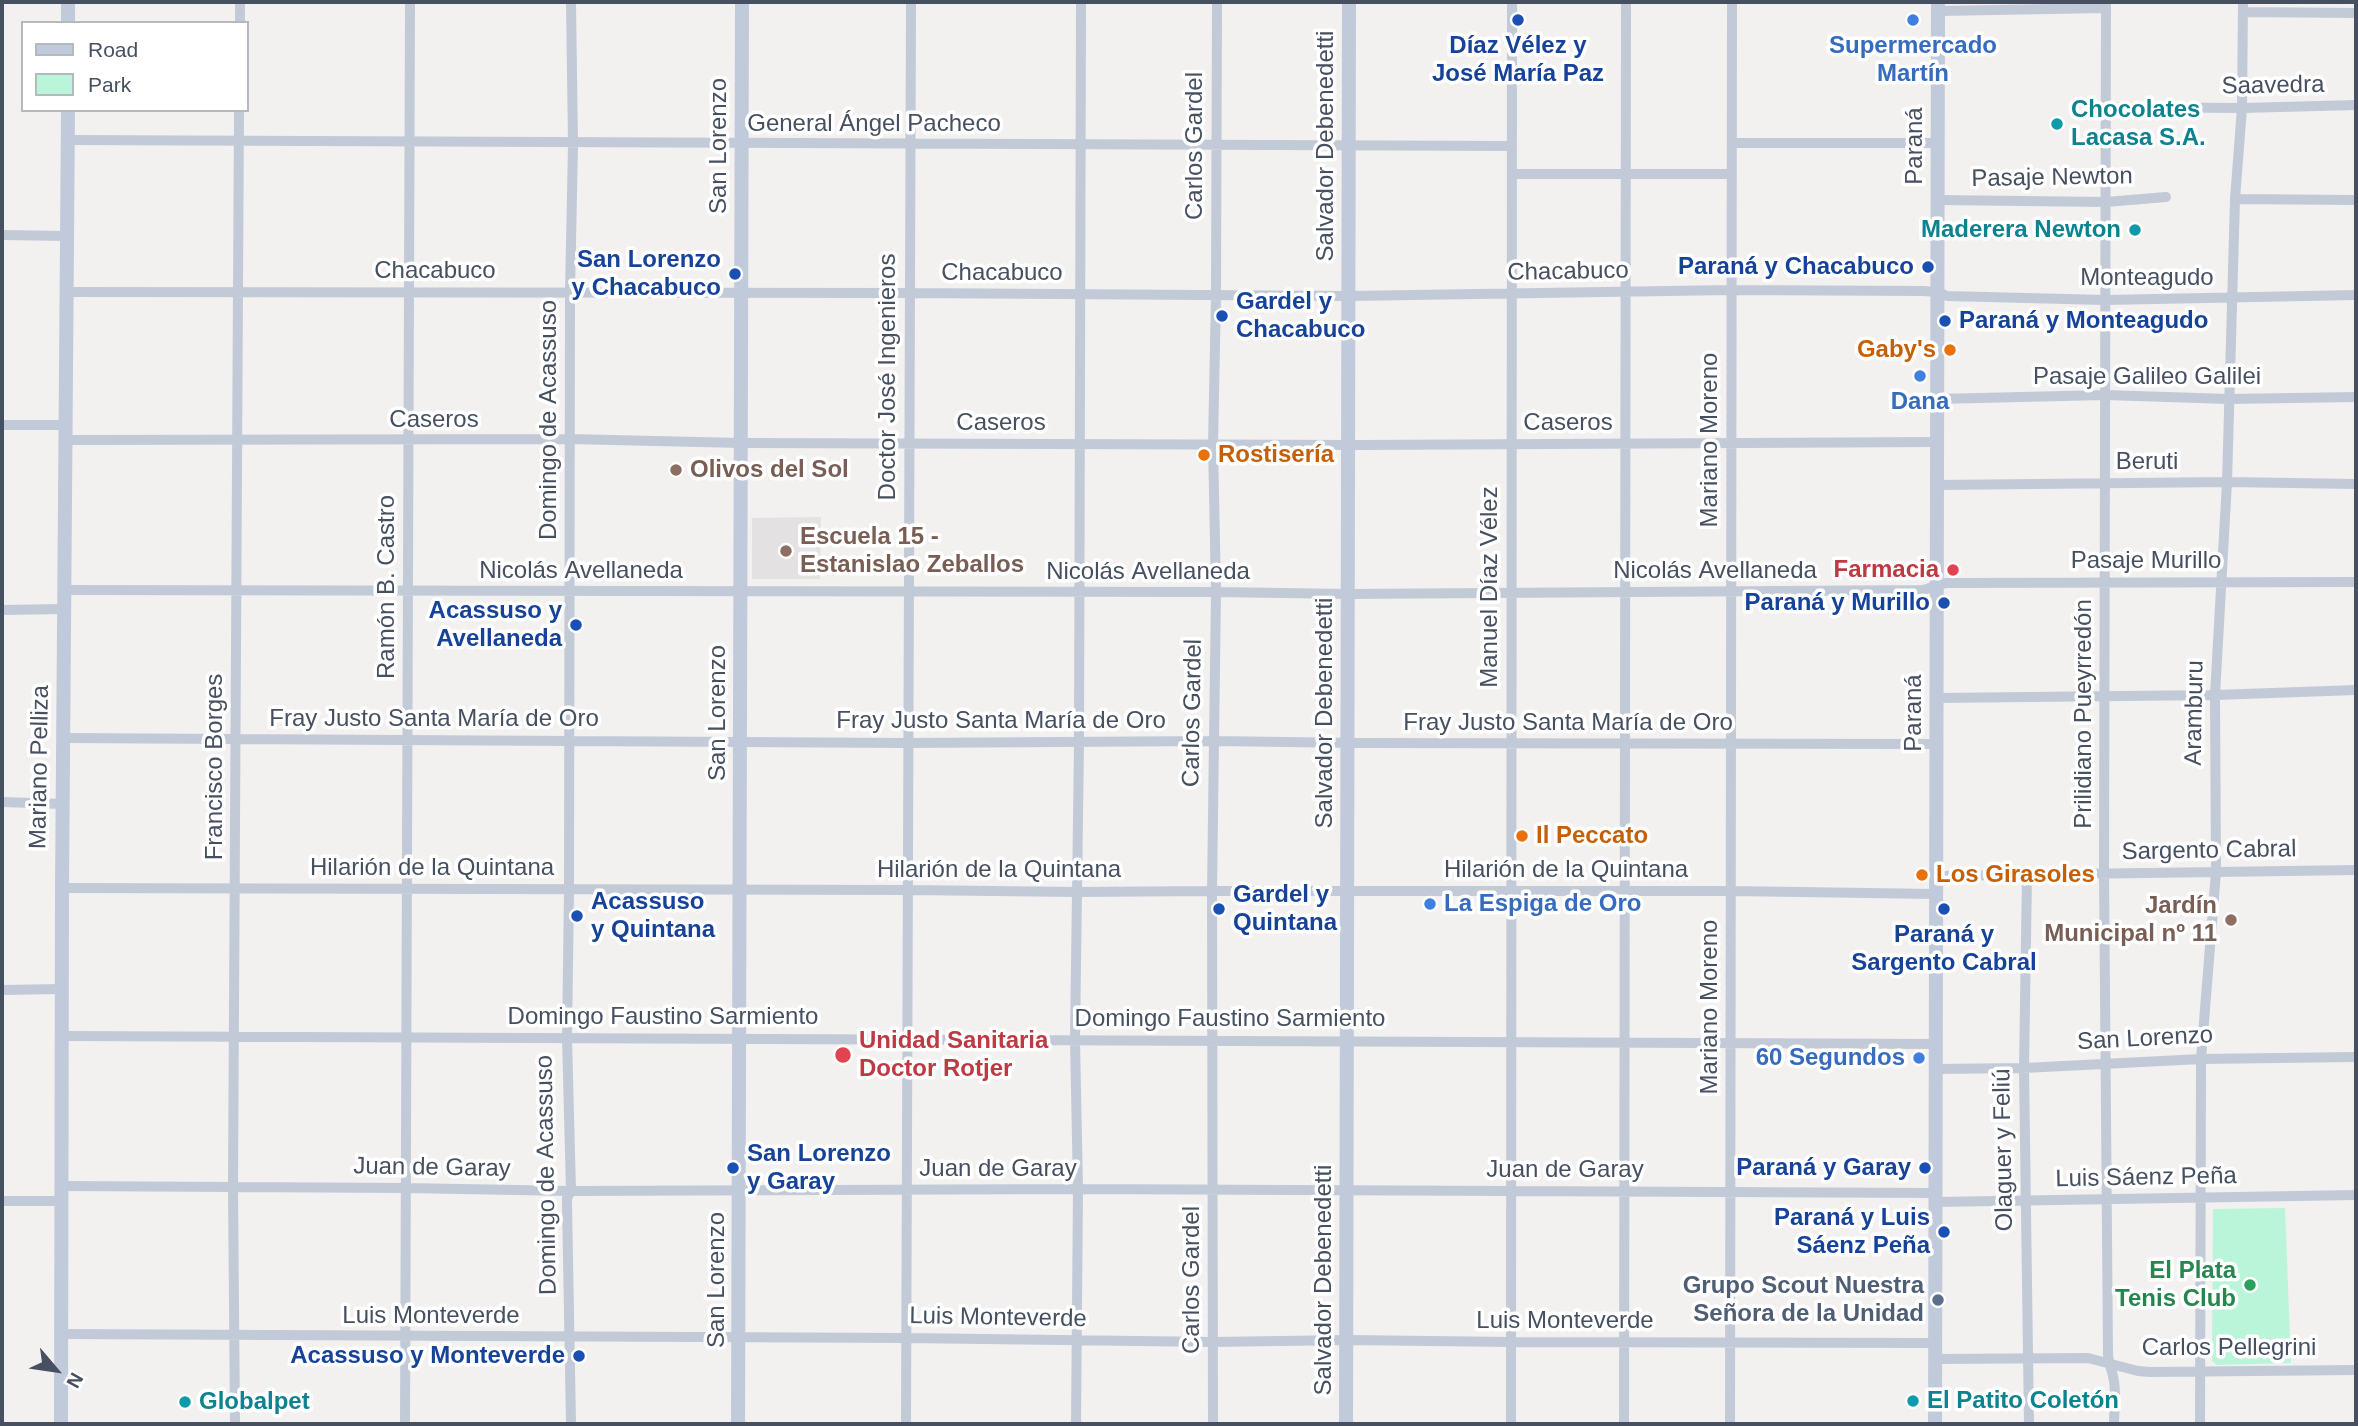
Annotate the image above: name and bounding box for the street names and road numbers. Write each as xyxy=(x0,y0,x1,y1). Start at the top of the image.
street label: Salvador Debenedetti xyxy=(1312,31,1340,261)
street label: Saavedra xyxy=(2221,71,2325,101)
street label: Carlos Gardel xyxy=(1181,72,1209,220)
street label: San Lorenzo xyxy=(705,78,733,214)
street label: Paraná xyxy=(1901,107,1929,185)
street label: General Ángel Pacheco xyxy=(747,110,1001,138)
street label: Pasaje Newton xyxy=(1971,162,2133,194)
street label: Doctor José Ingenieros xyxy=(874,254,902,500)
street label: Chacabuco xyxy=(374,257,496,285)
street label: Chacabuco xyxy=(1507,257,1629,287)
street label: Chacabuco xyxy=(941,259,1063,287)
street label: Monteagudo xyxy=(2080,264,2214,292)
street label: Domingo de Acassuso xyxy=(535,300,563,540)
street label: Mariano Moreno xyxy=(1696,353,1724,527)
street label: Pasaje Galileo Galilei xyxy=(2033,363,2261,391)
street label: Caseros xyxy=(389,406,479,434)
street label: Caseros xyxy=(956,409,1046,437)
street label: Caseros xyxy=(1523,409,1613,437)
street label: Beruti xyxy=(2116,448,2178,476)
street label: Manuel Díaz Vélez xyxy=(1476,486,1504,688)
street label: Ramón B. Castro xyxy=(373,495,401,679)
street label: Pasaje Murillo xyxy=(2071,547,2221,575)
street label: Nicolás Avellaneda xyxy=(479,557,683,585)
street label: Nicolás Avellaneda xyxy=(1613,557,1817,585)
street label: Nicolás Avellaneda xyxy=(1046,558,1250,586)
street label: Salvador Debenedetti xyxy=(1311,598,1339,828)
street label: Prilidiano Pueyrredón xyxy=(2070,599,2098,829)
street label: Carlos Gardel xyxy=(1177,639,1209,787)
street label: San Lorenzo xyxy=(704,645,732,781)
street label: Aramburu xyxy=(2180,660,2210,766)
street label: Francisco Borges xyxy=(201,674,229,860)
street label: Paraná xyxy=(1900,674,1928,752)
street label: Mariano Pelliza xyxy=(24,685,56,849)
street label: Fray Justo Santa María de Oro xyxy=(269,705,599,733)
street label: Fray Justo Santa María de Oro xyxy=(836,707,1166,735)
street label: Fray Justo Santa María de Oro xyxy=(1403,709,1733,737)
street label: Sargento Cabral xyxy=(2121,835,2297,867)
street label: Hilarión de la Quintana xyxy=(310,854,554,882)
street label: Hilarión de la Quintana xyxy=(877,856,1121,884)
street label: Hilarión de la Quintana xyxy=(1444,856,1688,884)
street label: Mariano Moreno xyxy=(1696,920,1724,1094)
street label: Domingo Faustino Sarmiento xyxy=(508,1003,818,1031)
street label: Domingo Faustino Sarmiento xyxy=(1075,1005,1385,1033)
street label: San Lorenzo xyxy=(2076,1021,2214,1057)
street label: Domingo de Acassuso xyxy=(531,1055,563,1295)
street label: Olaguer y Feliú xyxy=(1988,1068,2020,1232)
street label: Juan de Garay xyxy=(353,1152,511,1184)
street label: Juan de Garay xyxy=(919,1155,1077,1183)
street label: Juan de Garay xyxy=(1486,1156,1644,1184)
street label: Luis Sáenz Peña xyxy=(2055,1162,2237,1194)
street label: Salvador Debenedetti xyxy=(1310,1165,1338,1395)
street label: Carlos Gardel xyxy=(1178,1206,1206,1354)
street label: San Lorenzo xyxy=(703,1212,731,1348)
street label: Luis Monteverde xyxy=(342,1302,520,1330)
street label: Luis Monteverde xyxy=(909,1302,1087,1334)
street label: Luis Monteverde xyxy=(1476,1307,1654,1335)
street label: Carlos Pellegrini xyxy=(2142,1334,2316,1362)

